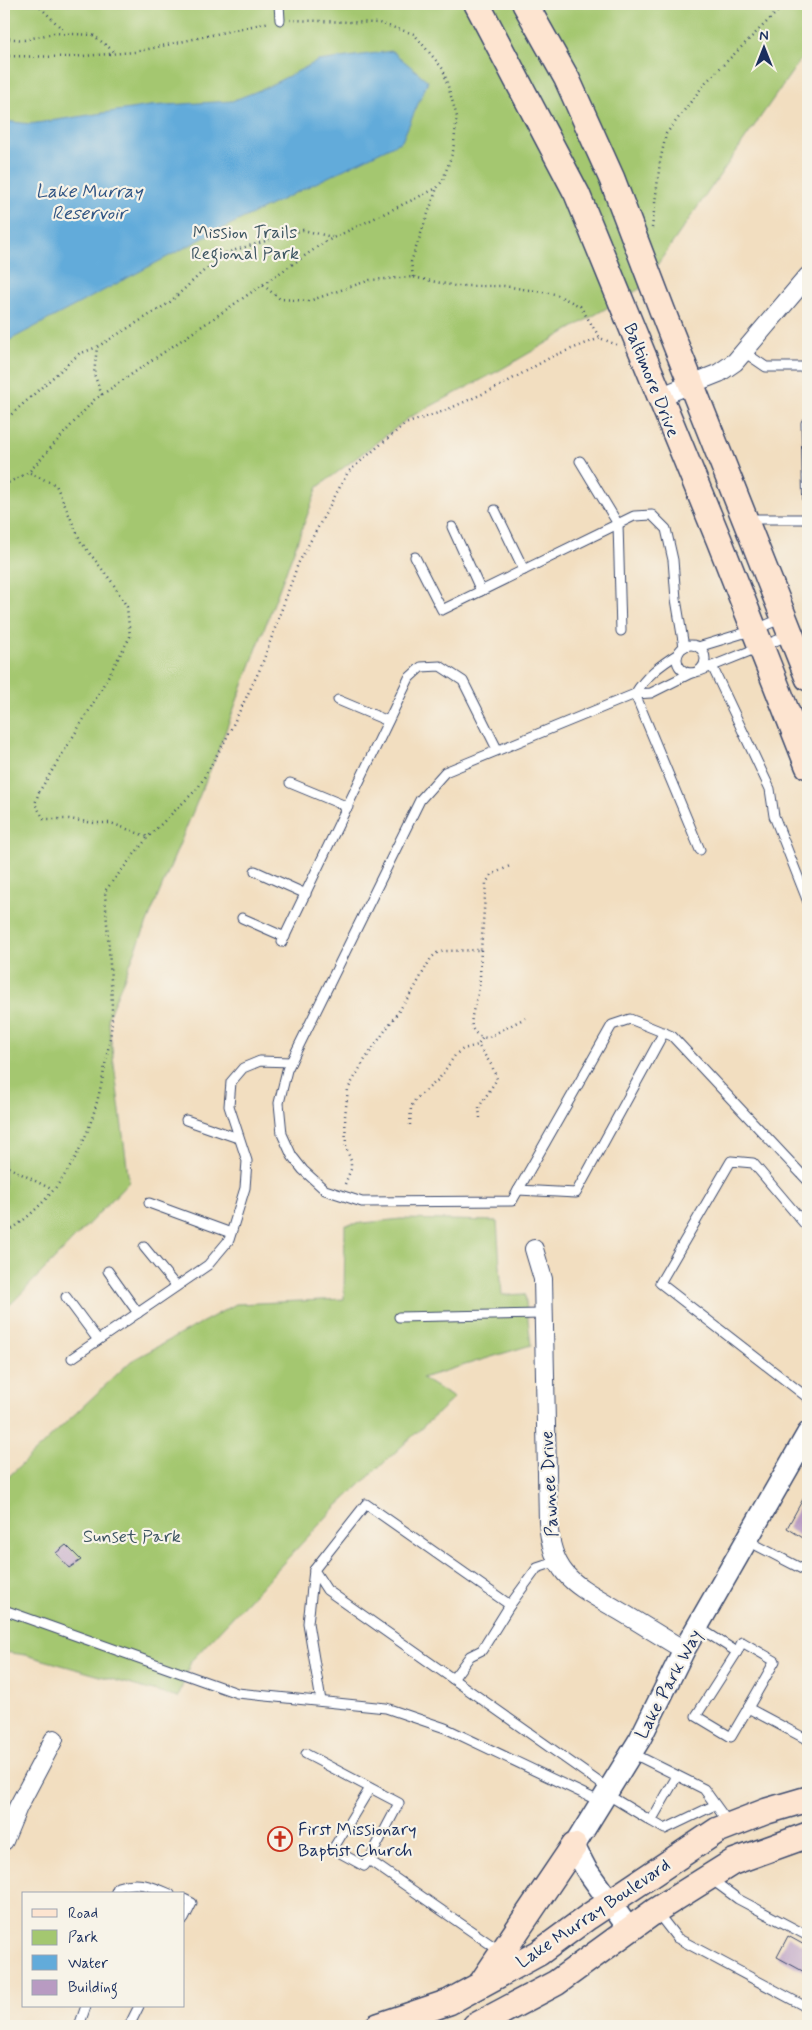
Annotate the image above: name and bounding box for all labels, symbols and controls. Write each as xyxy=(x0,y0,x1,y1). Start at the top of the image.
north arrow xyxy=(740,22,790,72)
text: N xyxy=(759,27,769,45)
water label: Lake Murray Reservoir xyxy=(36,179,144,226)
park label: Mission Trails Regional Park xyxy=(191,221,299,268)
street label: Baltimore Drive xyxy=(617,320,685,441)
street label: Pawnee Drive xyxy=(535,1430,565,1538)
park label: Sunset Park xyxy=(83,1525,181,1549)
street label: Lake Park Way xyxy=(630,1626,708,1743)
place label: First Missionary Baptist Church xyxy=(298,1818,416,1863)
church icon: First Missionary Baptist Church xyxy=(267,1826,293,1852)
street label: Lake Murray Boulevard xyxy=(512,1853,675,1974)
legend xyxy=(22,1892,185,2008)
text: Road xyxy=(68,1904,98,1924)
text: Park xyxy=(68,1928,98,1948)
text: Water xyxy=(68,1954,108,1974)
text: Building xyxy=(68,1978,118,1999)

